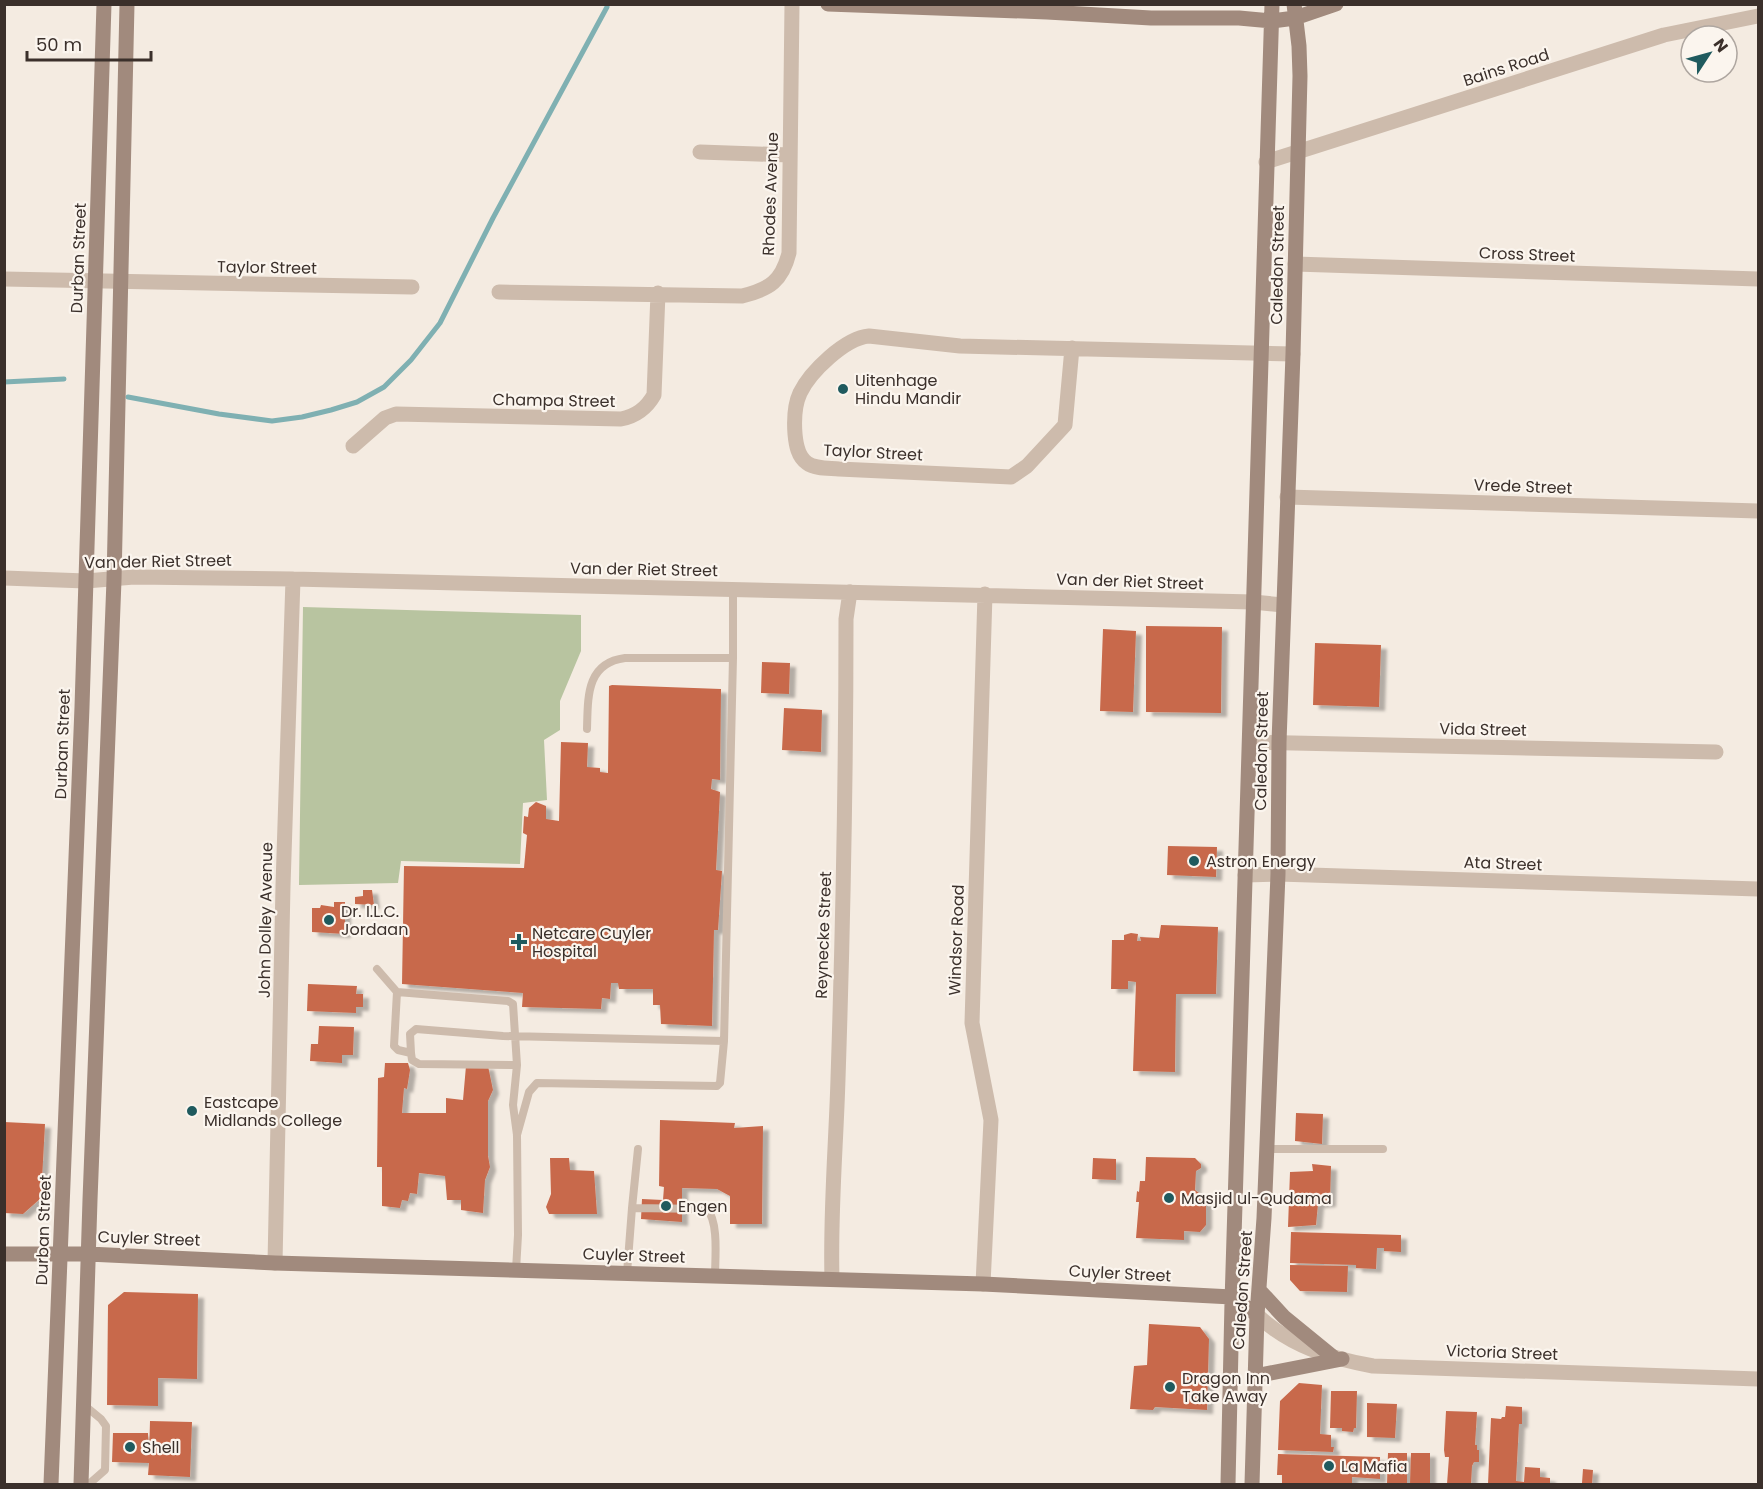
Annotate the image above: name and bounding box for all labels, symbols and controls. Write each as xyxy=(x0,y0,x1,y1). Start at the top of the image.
scale bar xyxy=(27,24,152,62)
north arrow xyxy=(1679,24,1739,84)
text: 50 m xyxy=(36,32,82,57)
text: N xyxy=(1708,34,1734,57)
street label: Bains Road xyxy=(1460,43,1552,92)
street label: Rhodes Avenue xyxy=(757,132,784,256)
street label: Durban Street xyxy=(65,202,92,314)
street label: Caledon Street xyxy=(1265,205,1290,325)
street label: Cross Street xyxy=(1478,241,1576,268)
street label: Taylor Street xyxy=(217,255,317,280)
place label: Uitenhage Hindu Mandir xyxy=(855,369,961,410)
marker: Uitenhage Hindu Mandir xyxy=(836,382,850,396)
street label: Champa Street xyxy=(492,388,616,413)
street label: Taylor Street xyxy=(823,438,924,467)
street label: Vrede Street xyxy=(1473,473,1573,500)
street label: Van der Riet Street xyxy=(84,549,232,574)
street label: Van der Riet Street xyxy=(570,557,718,582)
street label: Van der Riet Street xyxy=(1056,567,1204,596)
street label: Durban Street xyxy=(49,688,76,800)
street label: Caledon Street xyxy=(1249,691,1274,811)
street label: Vida Street xyxy=(1439,717,1527,742)
street label: John Dolley Avenue xyxy=(253,842,278,998)
place label: Astron Energy xyxy=(1206,850,1316,873)
street label: Ata Street xyxy=(1463,851,1543,876)
marker: Astron Energy xyxy=(1187,854,1201,868)
street label: Reynecke Street xyxy=(810,871,837,999)
street label: Windsor Road xyxy=(943,884,970,996)
place label: Dr. I.L.C. Jordaan xyxy=(341,900,408,941)
marker: Dr. I.L.C. Jordaan xyxy=(322,913,336,927)
place label: Netcare Cuyler Hospital xyxy=(532,922,651,963)
marker: Netcare Cuyler Hospital xyxy=(510,933,528,951)
place label: Eastcape Midlands College xyxy=(204,1091,342,1132)
marker: Eastcape Midlands College xyxy=(185,1104,199,1118)
street label: Durban Street xyxy=(30,1174,57,1286)
place label: Masjid ul-Qudama xyxy=(1181,1187,1332,1210)
marker: Masjid ul-Qudama xyxy=(1162,1191,1176,1205)
place label: Engen xyxy=(678,1195,727,1218)
marker: Engen xyxy=(659,1199,673,1213)
street label: Cuyler Street xyxy=(97,1225,201,1252)
street label: Caledon Street xyxy=(1227,1229,1258,1350)
street label: Cuyler Street xyxy=(582,1242,686,1269)
street label: Cuyler Street xyxy=(1068,1259,1172,1288)
street label: Victoria Street xyxy=(1445,1339,1559,1366)
place label: Dragon Inn Take Away xyxy=(1182,1367,1270,1408)
marker: Dragon Inn Take Away xyxy=(1163,1380,1177,1394)
place label: Shell xyxy=(142,1436,179,1459)
marker: Shell xyxy=(123,1440,137,1454)
place label: La Mafia xyxy=(1341,1455,1408,1478)
marker: La Mafia xyxy=(1322,1459,1336,1473)

